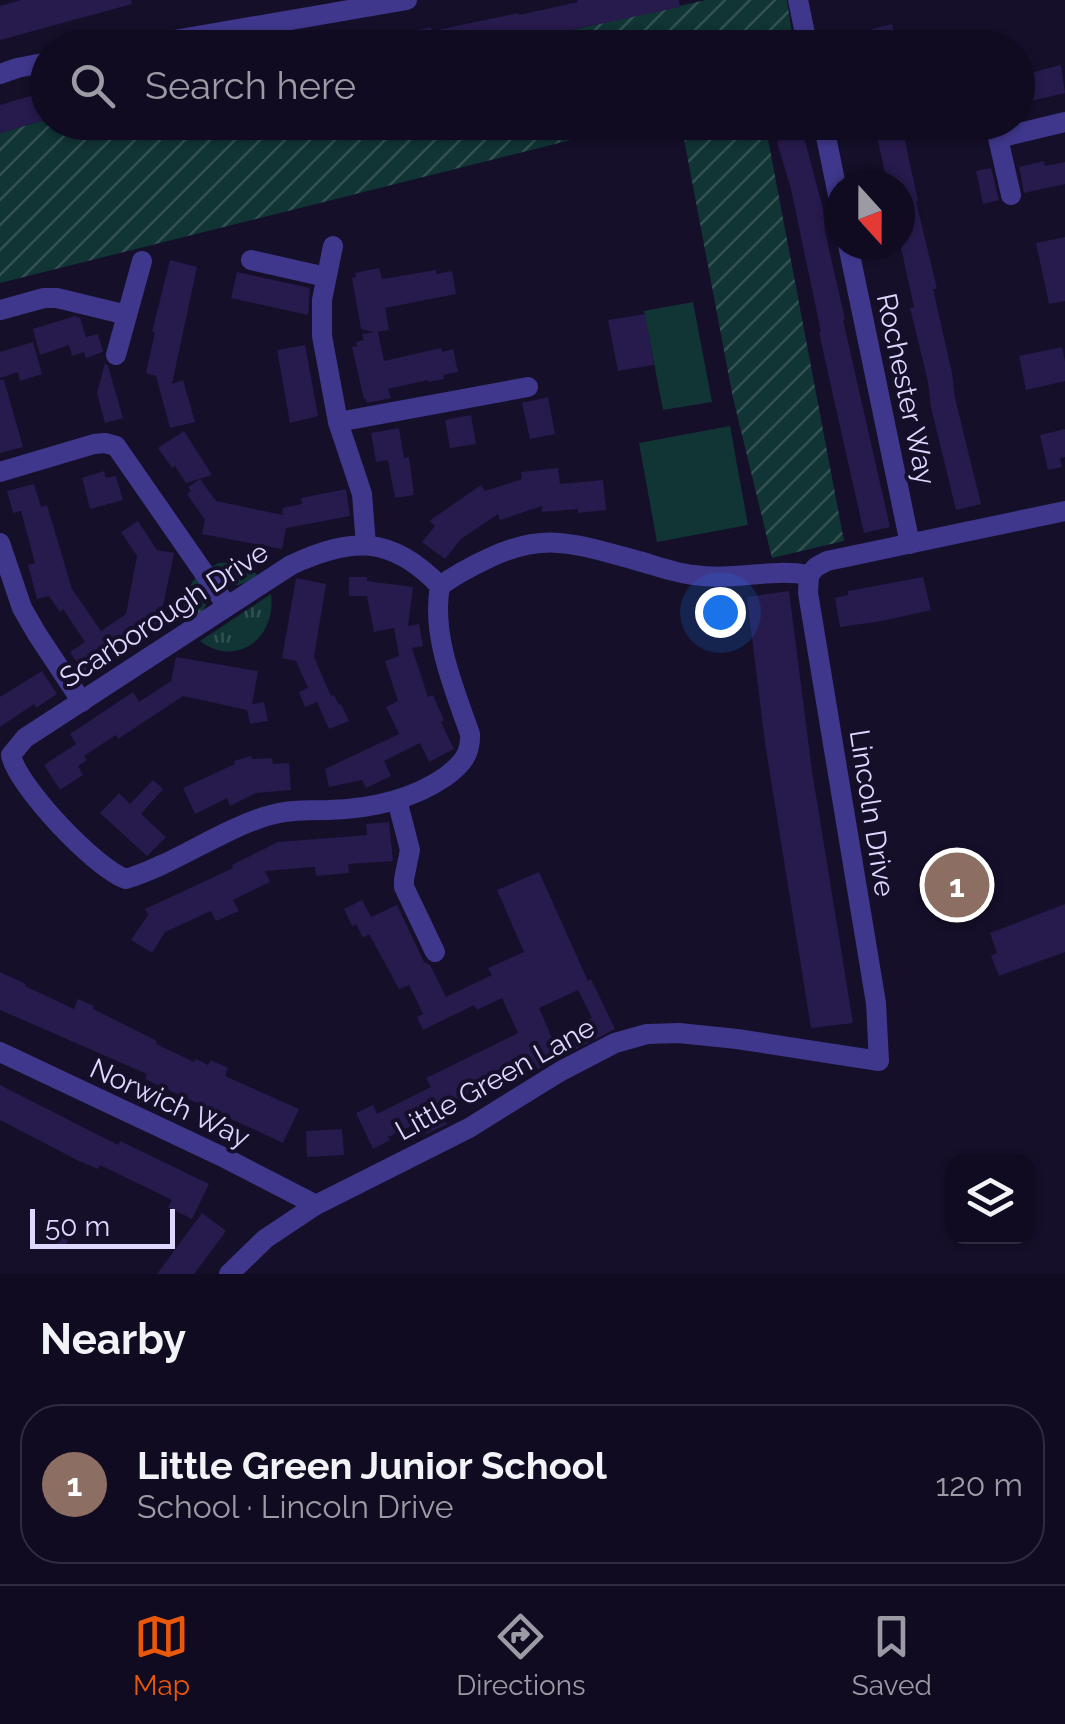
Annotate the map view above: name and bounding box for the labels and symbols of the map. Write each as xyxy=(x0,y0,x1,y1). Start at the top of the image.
north arrow xyxy=(825,170,915,260)
street label: Rochester Way xyxy=(870,290,942,488)
street label: Scarborough Drive xyxy=(54,535,274,695)
your location xyxy=(695,587,746,638)
street label: Lincoln Drive xyxy=(843,727,901,899)
pin: 1 xyxy=(924,848,990,922)
street label: Little Green Lane xyxy=(390,1011,600,1147)
street label: Norwich Way xyxy=(85,1052,255,1154)
scale bar xyxy=(30,1204,175,1248)

